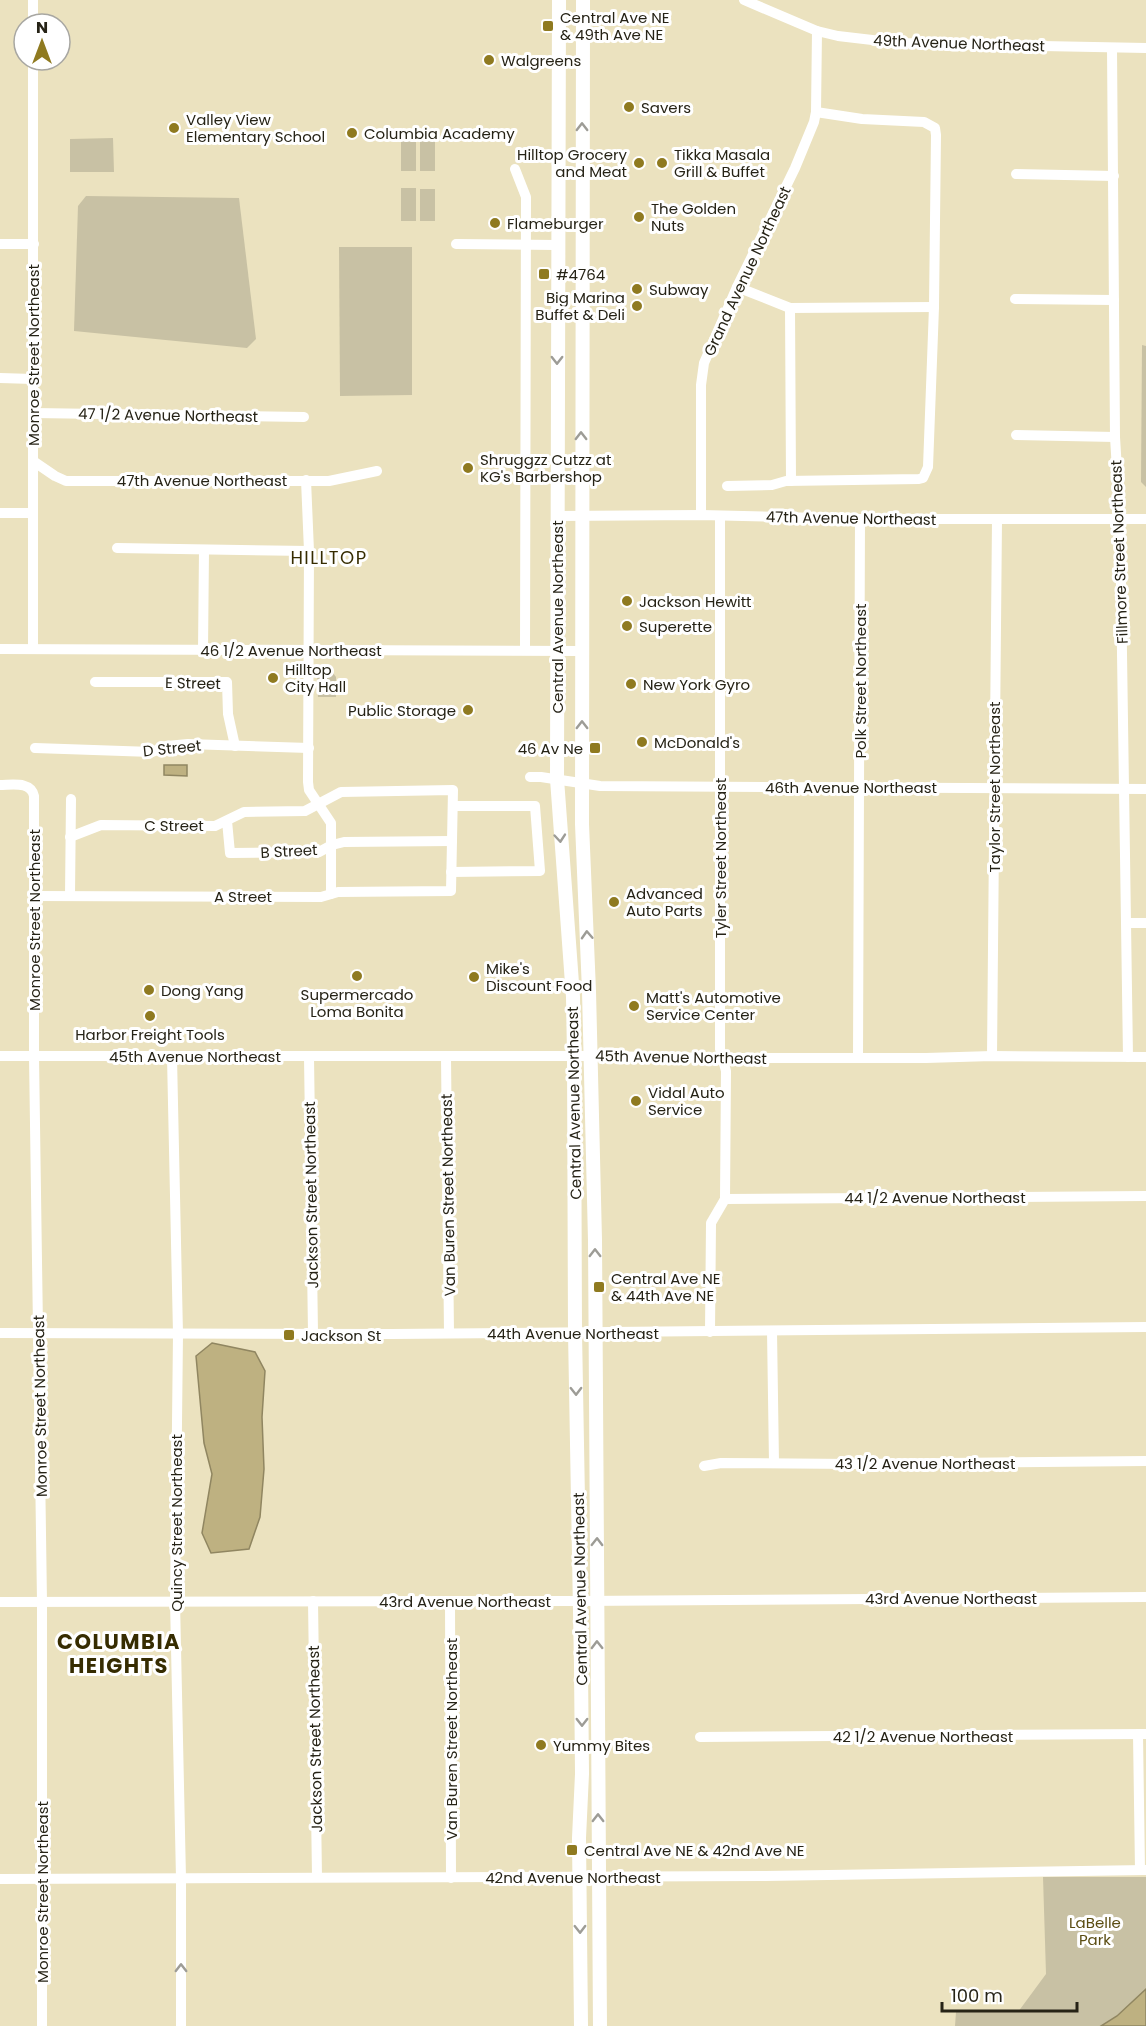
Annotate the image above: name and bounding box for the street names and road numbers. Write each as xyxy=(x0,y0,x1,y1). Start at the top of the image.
street label: 49th Avenue Northeast xyxy=(873,30,1045,56)
street label: Grand Avenue Northeast xyxy=(698,183,796,359)
street label: Monroe Street Northeast xyxy=(23,264,44,446)
street label: 47 1/2 Avenue Northeast xyxy=(78,403,258,427)
street label: Fillmore Street Northeast xyxy=(1105,460,1133,644)
street label: 47th Avenue Northeast xyxy=(117,470,287,491)
street label: 47th Avenue Northeast xyxy=(766,506,936,530)
street label: Central Avenue Northeast xyxy=(547,520,568,714)
street label: Polk Street Northeast xyxy=(850,603,871,759)
street label: 46 1/2 Avenue Northeast xyxy=(200,640,382,661)
street label: E Street xyxy=(165,672,221,694)
street label: Taylor Street Northeast xyxy=(984,701,1005,873)
street label: D Street xyxy=(142,734,202,762)
street label: 46th Avenue Northeast xyxy=(765,777,937,798)
street label: Tyler Street Northeast xyxy=(710,778,731,938)
street label: C Street xyxy=(144,815,204,836)
street label: Monroe Street Northeast xyxy=(24,829,45,1011)
street label: B Street xyxy=(260,839,318,863)
street label: A Street xyxy=(214,886,272,907)
street label: Central Avenue Northeast xyxy=(562,1006,586,1200)
street label: 45th Avenue Northeast xyxy=(595,1045,767,1069)
street label: 45th Avenue Northeast xyxy=(109,1046,281,1067)
street label: Van Buren Street Northeast xyxy=(436,1094,460,1296)
street label: Jackson Street Northeast xyxy=(299,1101,323,1289)
street label: 44 1/2 Avenue Northeast xyxy=(844,1187,1026,1208)
street label: Monroe Street Northeast xyxy=(28,1315,52,1497)
street label: 44th Avenue Northeast xyxy=(487,1323,659,1344)
street label: Quincy Street Northeast xyxy=(166,1434,187,1612)
street label: 43 1/2 Avenue Northeast xyxy=(835,1453,1015,1474)
street label: Central Avenue Northeast xyxy=(568,1492,592,1686)
street label: 43rd Avenue Northeast xyxy=(865,1588,1037,1609)
street label: 43rd Avenue Northeast xyxy=(379,1591,551,1612)
street label: Van Buren Street Northeast xyxy=(441,1638,462,1840)
street label: Jackson Street Northeast xyxy=(303,1645,327,1833)
street label: 42 1/2 Avenue Northeast xyxy=(833,1726,1013,1747)
street label: Monroe Street Northeast xyxy=(32,1801,53,1983)
street label: 42nd Avenue Northeast xyxy=(485,1867,661,1888)

